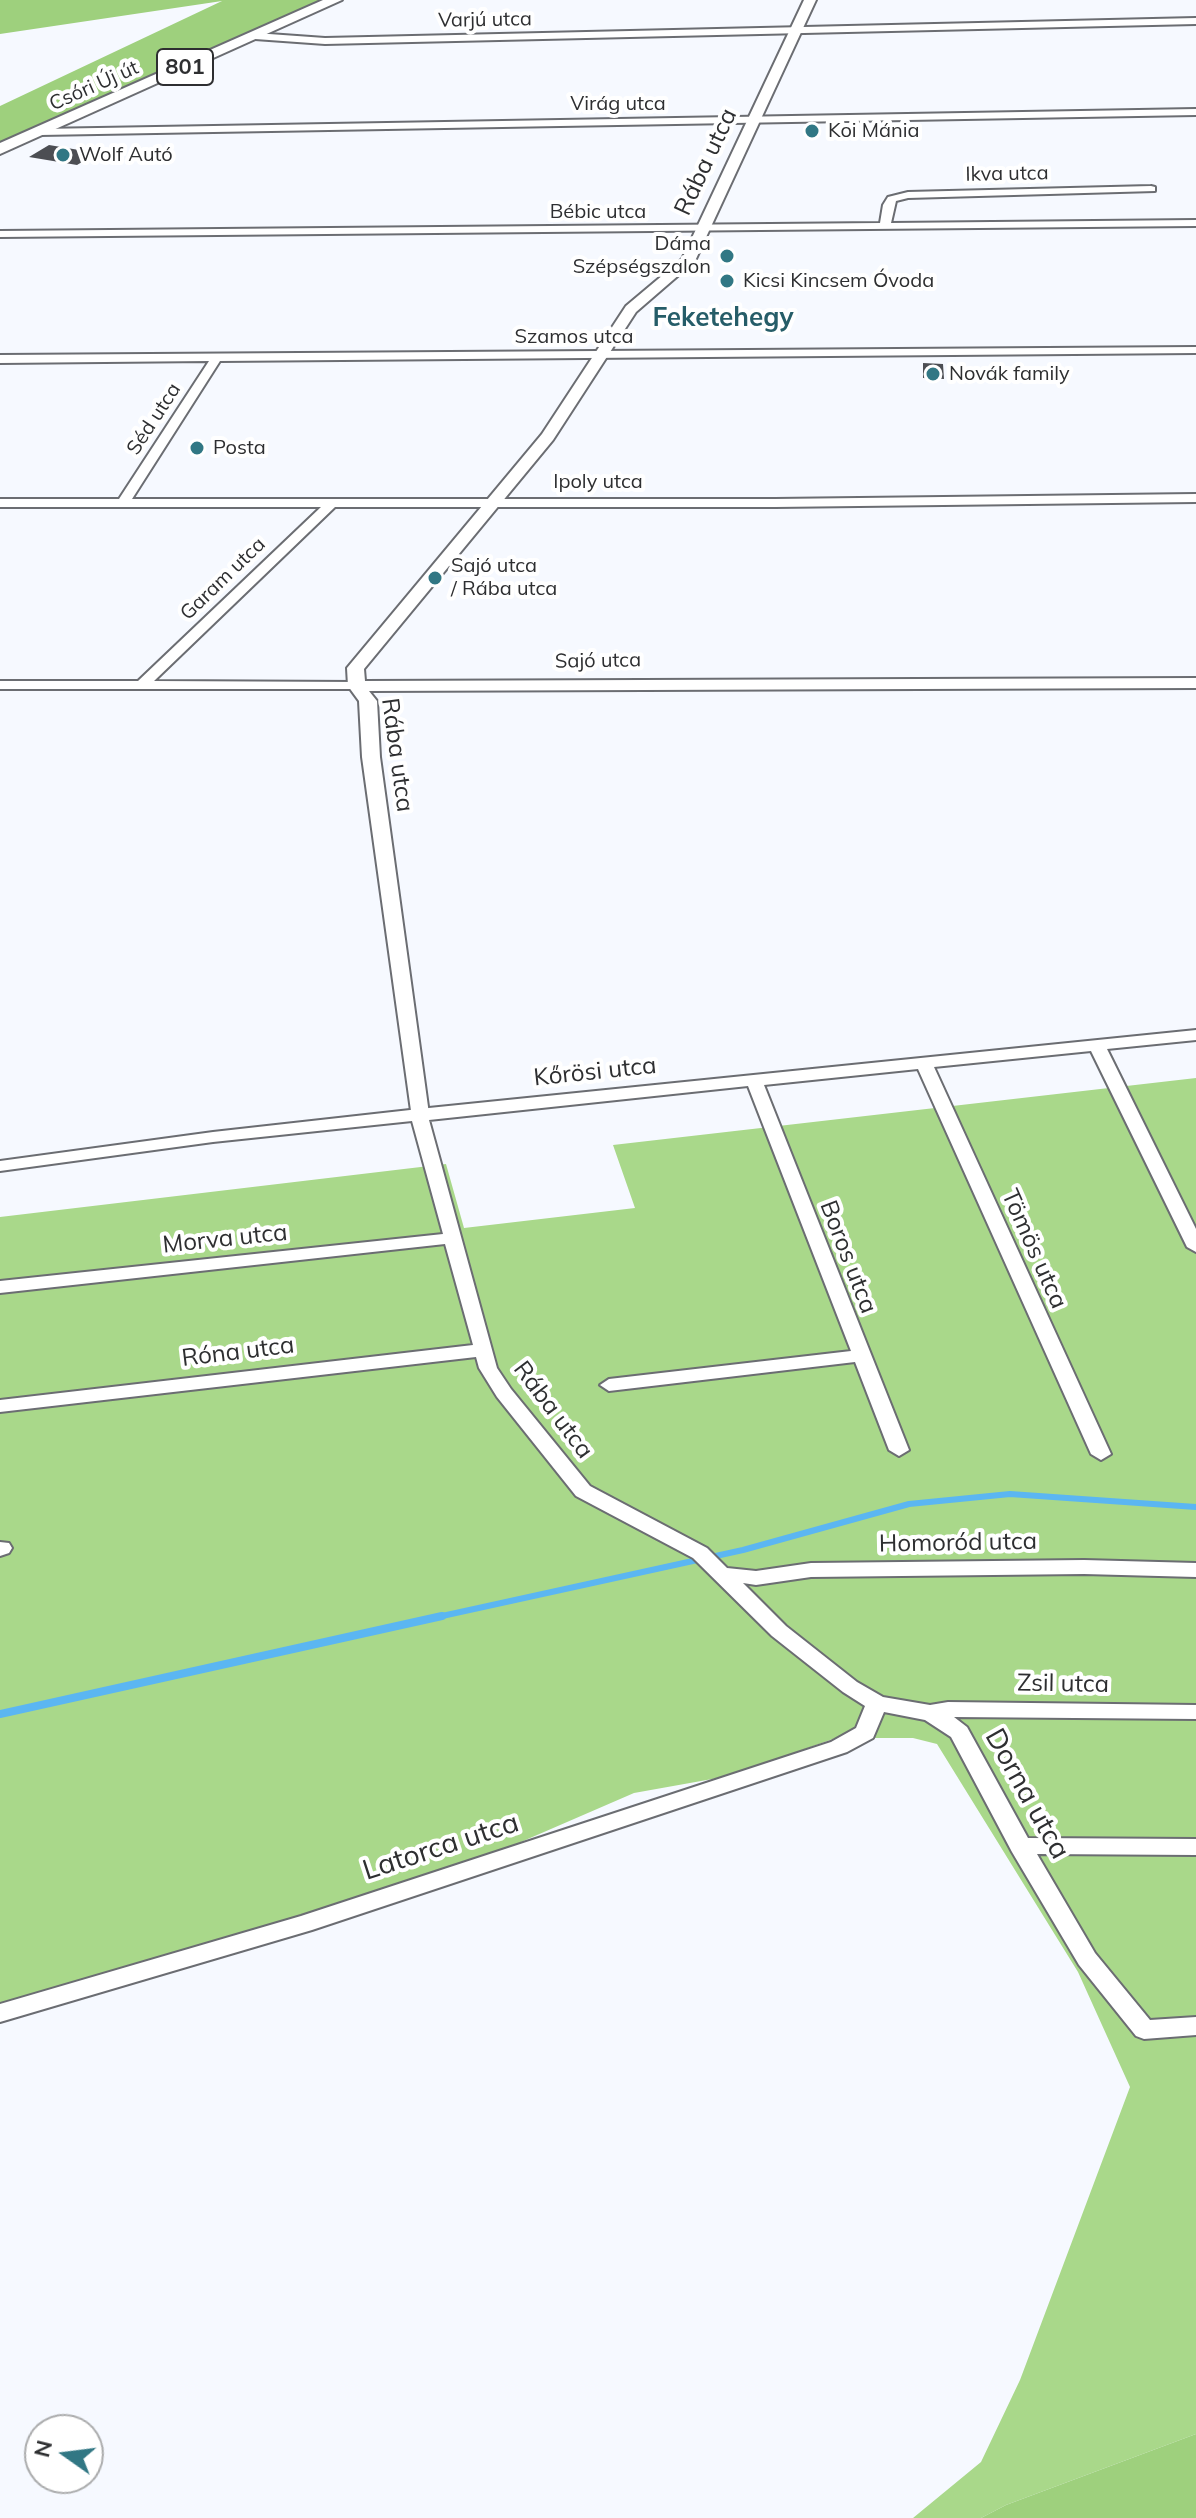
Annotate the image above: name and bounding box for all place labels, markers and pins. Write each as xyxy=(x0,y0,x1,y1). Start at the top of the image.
place label: Koi Mánia xyxy=(828,119,919,143)
marker: Koi Mánia xyxy=(803,122,821,140)
place label: Wolf Autó xyxy=(79,143,173,167)
marker: Wolf Autó xyxy=(54,146,72,164)
place label: Dáma Szépségszalon xyxy=(573,232,711,279)
marker: Dáma Szépségszalon xyxy=(718,247,736,265)
place label: Kicsi Kincsem Óvoda xyxy=(743,269,934,293)
marker: Kicsi Kincsem Óvoda xyxy=(718,272,736,290)
place label: Novák family xyxy=(949,362,1070,386)
marker: Novák family xyxy=(924,365,942,383)
place label: Posta xyxy=(213,436,266,460)
marker: Posta xyxy=(188,439,206,457)
place label: Sajó utca / Rába utca xyxy=(451,554,557,601)
marker: Sajó utca / Rába utca xyxy=(426,569,444,587)

